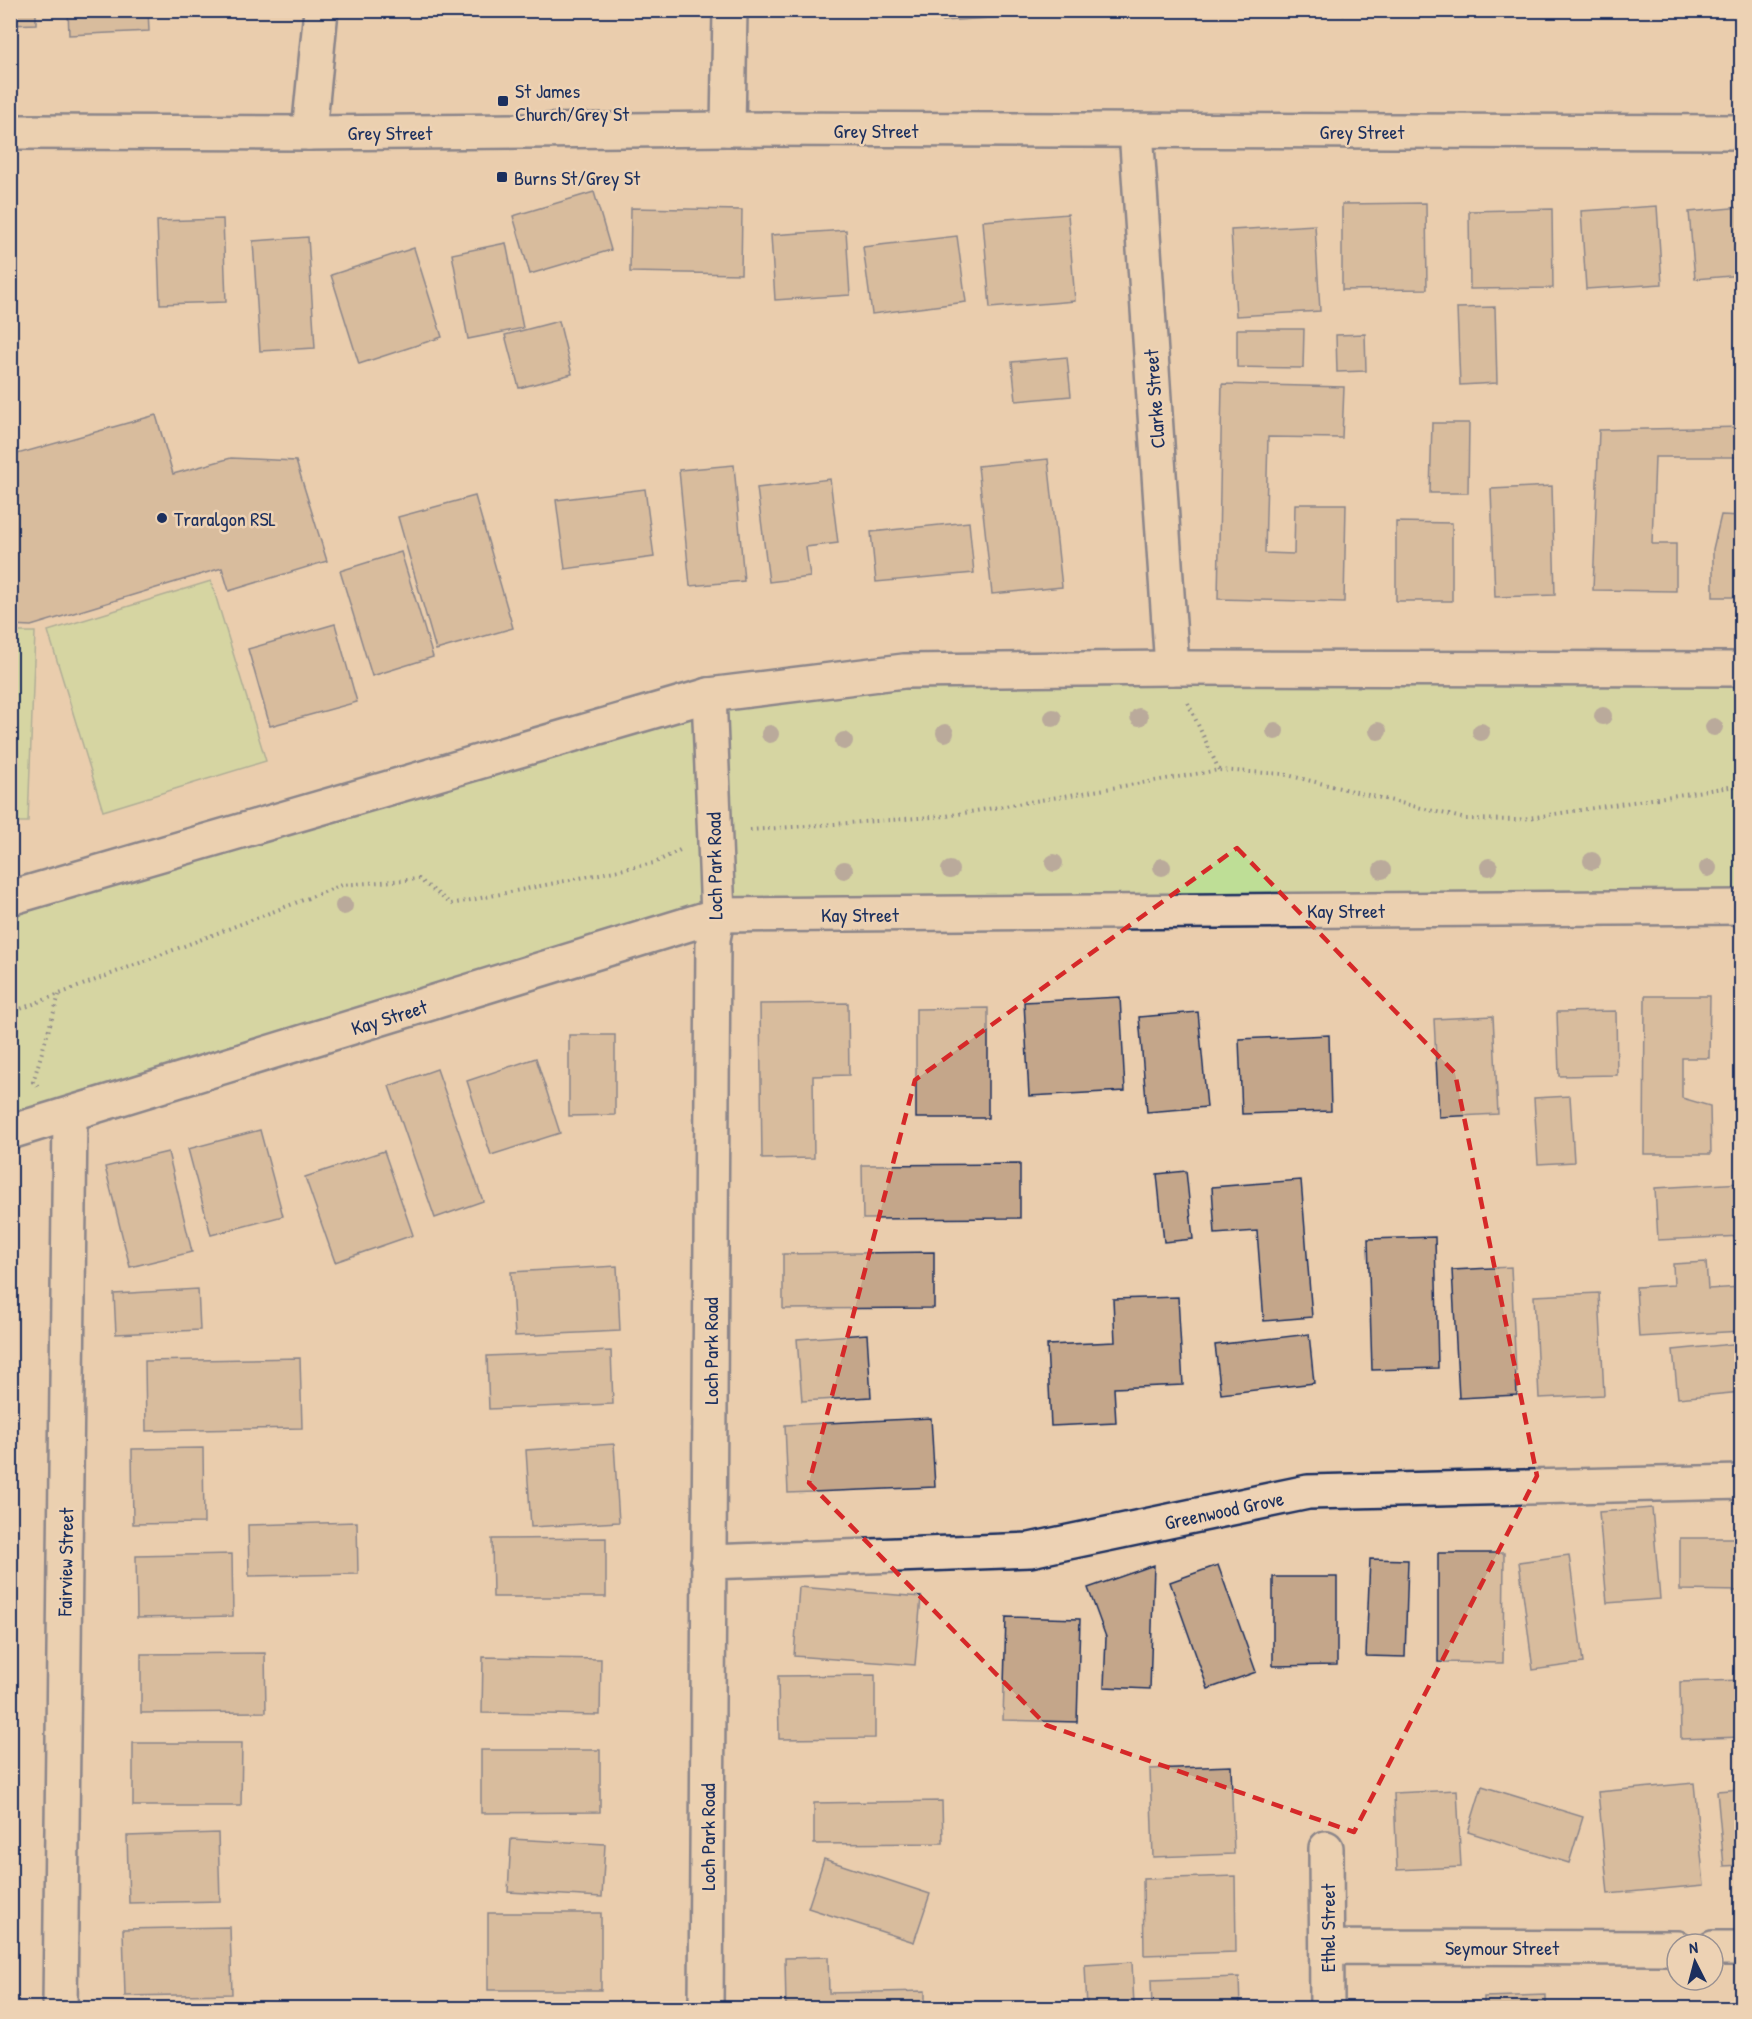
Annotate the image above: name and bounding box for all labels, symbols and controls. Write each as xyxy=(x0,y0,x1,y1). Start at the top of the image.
place label: St James Church/Grey St xyxy=(515,77,630,127)
marker: St James Church/Grey St xyxy=(496,94,510,108)
street label: Grey Street xyxy=(834,117,920,144)
street label: Grey Street xyxy=(1320,118,1406,145)
street label: Grey Street xyxy=(348,119,434,146)
place label: Burns St/Grey St xyxy=(514,164,641,191)
marker: Burns St/Grey St xyxy=(495,170,509,184)
street label: Clarke Street xyxy=(1137,347,1171,449)
place label: Traralgon RSL xyxy=(174,505,276,532)
marker: Traralgon RSL xyxy=(155,511,169,525)
street label: Loch Park Road xyxy=(700,812,728,920)
street label: Kay Street xyxy=(1307,897,1386,924)
street label: Kay Street xyxy=(821,901,900,928)
street label: Kay Street xyxy=(348,992,431,1041)
street label: Loch Park Road xyxy=(697,1297,724,1405)
street label: Greenwood Grove xyxy=(1162,1484,1286,1536)
street label: Fairview Street xyxy=(51,1506,79,1617)
street label: Loch Park Road xyxy=(694,1783,721,1891)
street label: Ethel Street xyxy=(1314,1883,1341,1972)
north arrow xyxy=(1665,1932,1725,1992)
street label: Seymour Street xyxy=(1445,1934,1560,1961)
text: N xyxy=(1688,1936,1699,1958)

